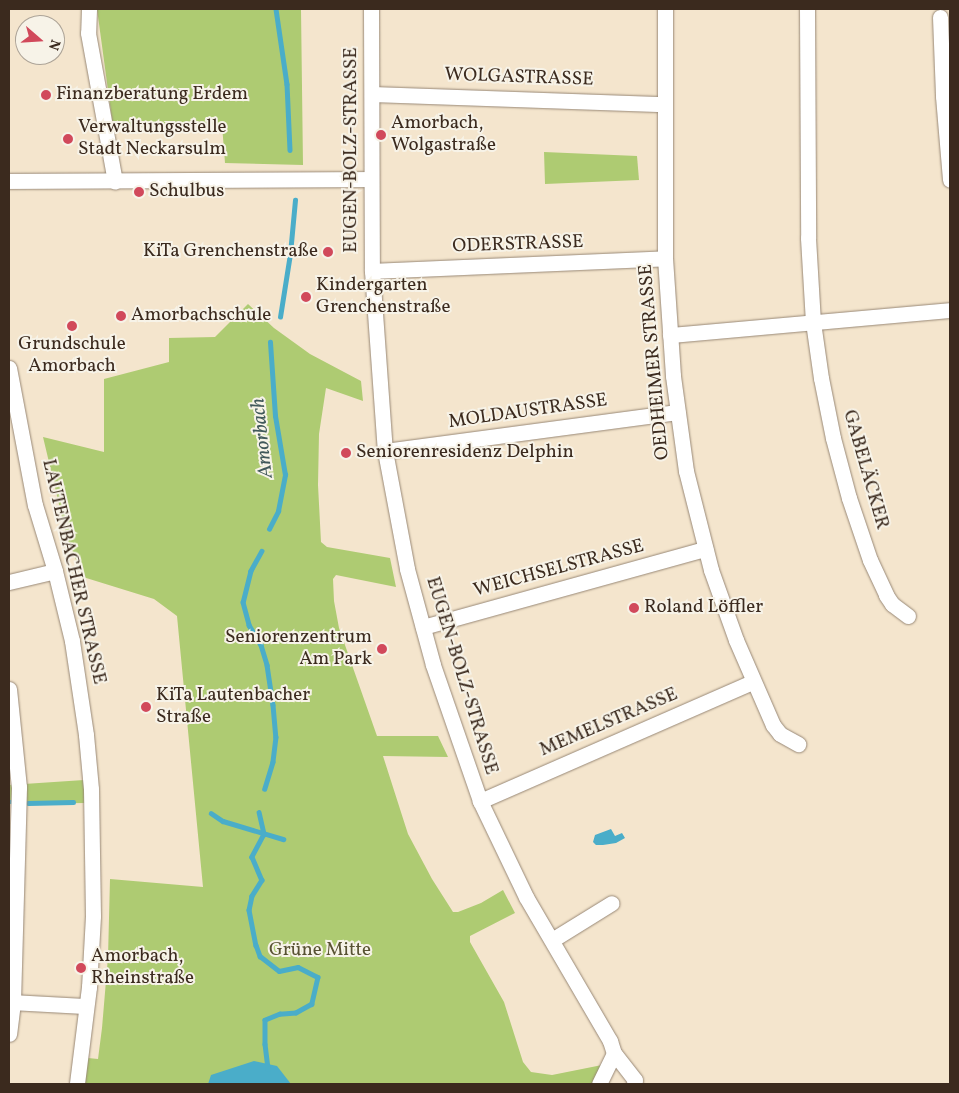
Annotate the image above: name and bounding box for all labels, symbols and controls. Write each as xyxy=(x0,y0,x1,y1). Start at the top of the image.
north arrow xyxy=(15,15,65,65)
text: N xyxy=(43,37,64,53)
street label: EUGEN-BOLZ-STRASSE xyxy=(341,47,363,253)
street label: WOLGASTRASSE xyxy=(444,64,594,92)
place label: Finanzberatung Erdem xyxy=(56,84,248,106)
marker: Finanzberatung Erdem xyxy=(40,89,52,101)
place label: Amorbach, Wolgastraße xyxy=(391,113,496,157)
place label: Verwaltungsstelle Stadt Neckarsulm xyxy=(78,117,227,161)
marker: Amorbach, Wolgastraße xyxy=(375,129,387,141)
marker: Verwaltungsstelle Stadt Neckarsulm xyxy=(62,133,74,145)
place label: Schulbus xyxy=(149,181,224,203)
marker: Schulbus xyxy=(133,186,145,198)
street label: ODERSTRASSE xyxy=(452,231,584,259)
place label: KiTa Grenchenstraße xyxy=(143,241,318,263)
marker: KiTa Grenchenstraße xyxy=(322,246,334,258)
street label: OEDHEIMER STRASSE xyxy=(635,263,675,461)
place label: Kindergarten Grenchenstraße xyxy=(316,275,450,319)
marker: Kindergarten Grenchenstraße xyxy=(300,291,312,303)
place label: Amorbachschule xyxy=(131,305,271,327)
marker: Amorbachschule xyxy=(115,310,127,322)
marker: Grundschule Amorbach xyxy=(66,320,78,332)
place label: Grundschule Amorbach xyxy=(18,334,126,378)
street label: MOLDAUSTRASSE xyxy=(447,390,609,434)
water label: Amorbach xyxy=(247,397,279,479)
street label: GABELÄCKER xyxy=(837,408,893,532)
place label: Seniorenresidenz Delphin xyxy=(356,442,574,464)
marker: Seniorenresidenz Delphin xyxy=(340,447,352,459)
street label: LAUTENBACHER STRASSE xyxy=(36,457,110,687)
street label: WEICHSELSTRASSE xyxy=(471,535,647,603)
street label: EUGEN-BOLZ-STRASSE xyxy=(420,574,502,778)
place label: Roland Löffler xyxy=(644,597,763,619)
marker: Roland Löffler xyxy=(628,602,640,614)
place label: Seniorenzentrum Am Park xyxy=(225,627,372,671)
marker: Seniorenzentrum Am Park xyxy=(376,643,388,655)
street label: MEMELSTRASSE xyxy=(536,684,682,762)
place label: KiTa Lautenbacher Straße xyxy=(156,685,310,729)
marker: KiTa Lautenbacher Straße xyxy=(140,701,152,713)
park label: Grüne Mitte xyxy=(269,940,371,962)
place label: Amorbach, Rheinstraße xyxy=(91,946,194,990)
marker: Amorbach, Rheinstraße xyxy=(75,962,87,974)

